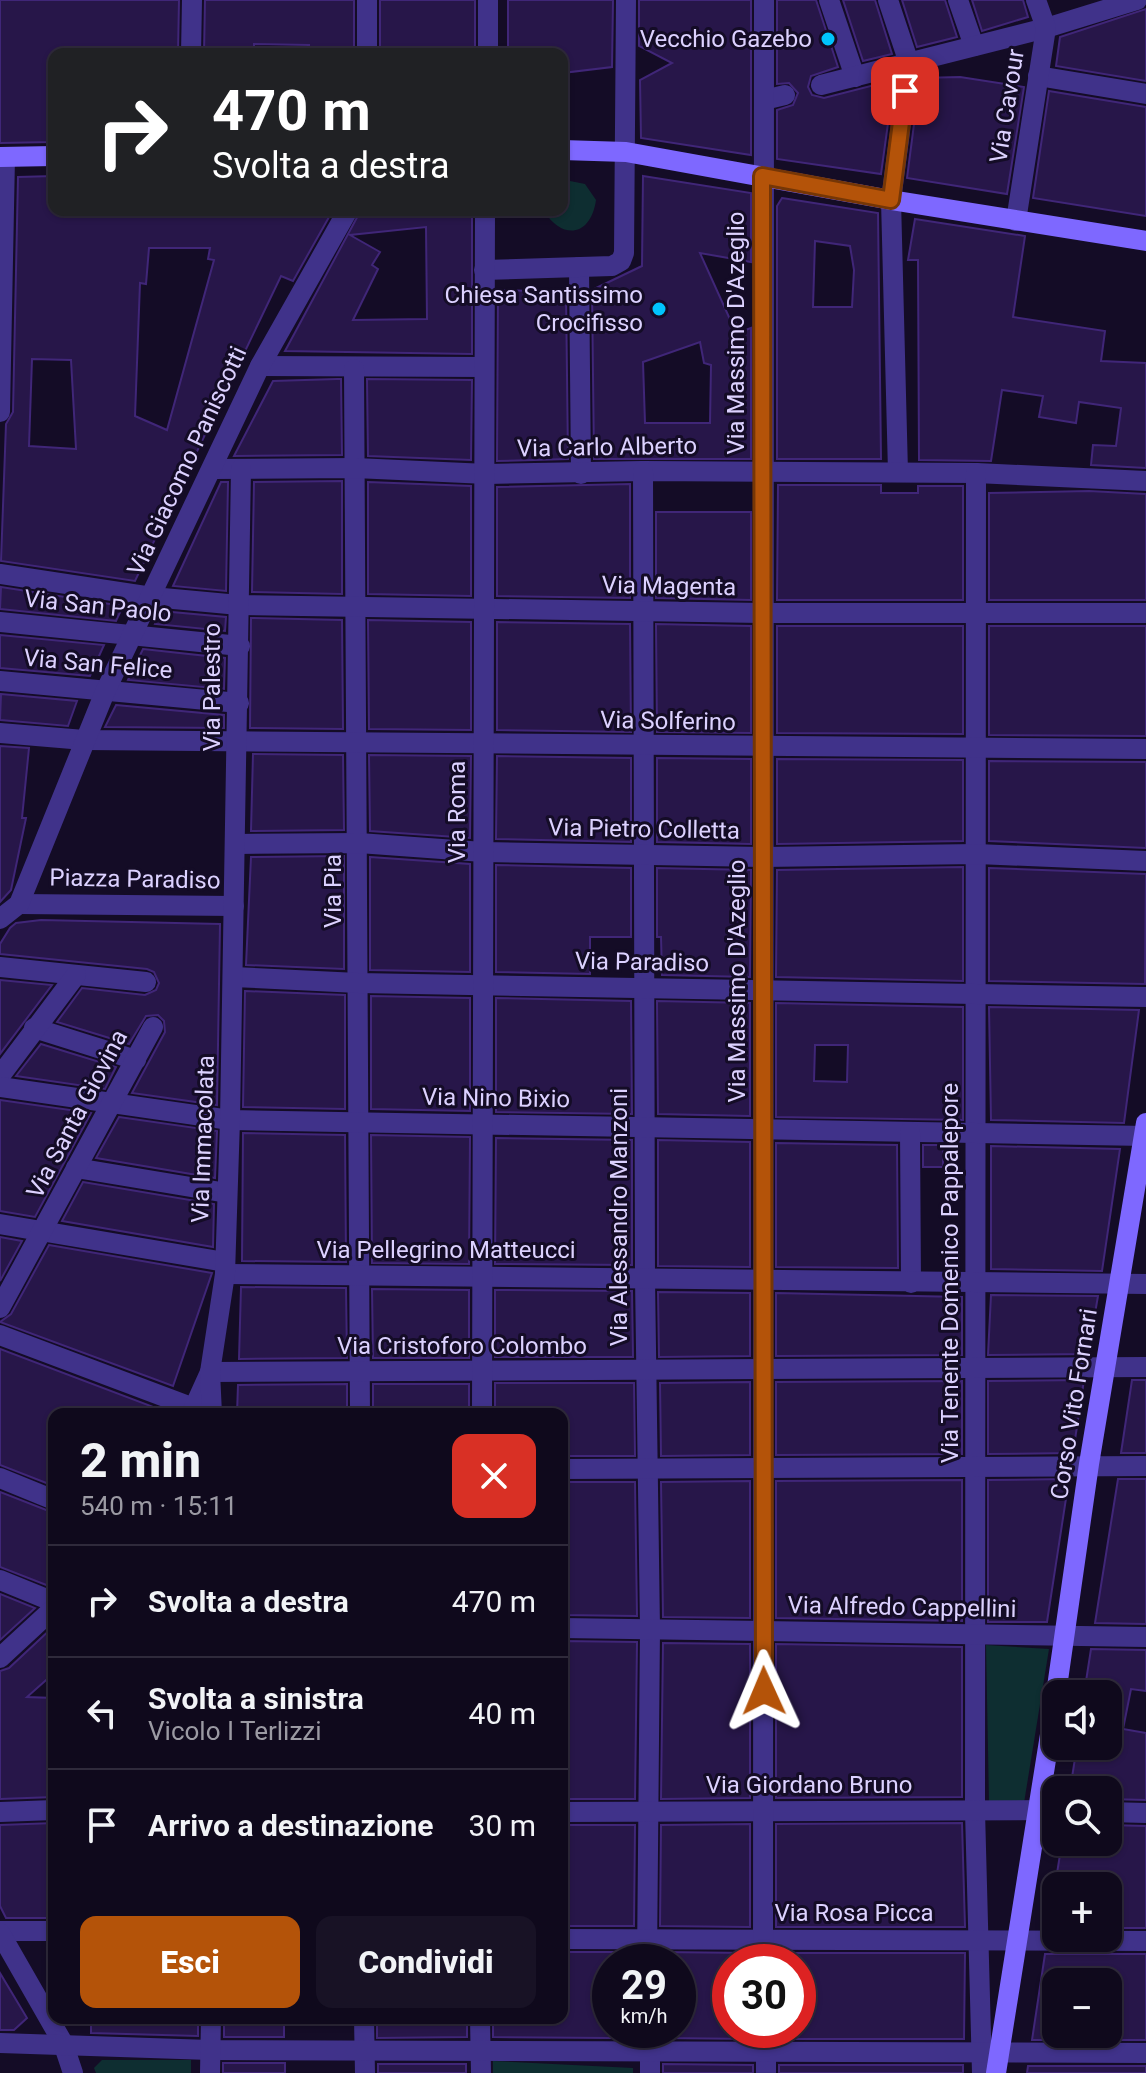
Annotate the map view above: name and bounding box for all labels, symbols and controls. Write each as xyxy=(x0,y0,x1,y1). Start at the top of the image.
place label: Vecchio Gazebo xyxy=(640,25,812,53)
marker: Vecchio Gazebo xyxy=(819,30,837,48)
street label: Via Cavour xyxy=(984,47,1030,165)
pin xyxy=(871,57,939,125)
icon: arrive xyxy=(883,69,927,113)
text: 470 m xyxy=(212,78,371,144)
icon: right xyxy=(80,80,184,184)
text: Svolta a destra xyxy=(212,145,449,187)
street label: Via Massimo D'Azeglio xyxy=(722,211,750,455)
place label: Chiesa Santissimo Crocifisso xyxy=(445,281,643,337)
marker: Chiesa Santissimo Crocifisso xyxy=(650,300,668,318)
street label: Via Giacomo Paniscotti xyxy=(122,342,252,580)
street label: Via Carlo Alberto xyxy=(517,431,697,463)
street label: Via Magenta xyxy=(602,571,736,601)
street label: Via San Paolo xyxy=(23,584,173,628)
street label: Via Palestro xyxy=(198,623,226,751)
street label: Via San Felice xyxy=(22,644,174,684)
street label: Via Solferino xyxy=(600,706,736,736)
street label: Via Roma xyxy=(443,761,471,863)
street label: Via Pietro Colletta xyxy=(548,813,740,845)
street label: Via Pia xyxy=(319,854,347,928)
street label: Via Massimo D'Azeglio xyxy=(723,859,751,1103)
street label: Piazza Paradiso xyxy=(49,864,221,894)
street label: Via Paradiso xyxy=(575,947,709,977)
street label: Via Santa Giovina xyxy=(21,1025,133,1203)
street label: Via Immacolata xyxy=(186,1055,220,1223)
street label: Via Nino Bixio xyxy=(422,1083,570,1113)
street label: Via Tenente Domenico Pappalepore xyxy=(936,1083,964,1463)
street label: Via Alessandro Manzoni xyxy=(605,1088,633,1346)
street label: Via Pellegrino Matteucci xyxy=(316,1236,576,1264)
street label: Corso Vito Fornari xyxy=(1045,1307,1103,1501)
street label: Via Cristoforo Colombo xyxy=(337,1332,587,1360)
text: 2 min xyxy=(80,1432,201,1489)
button: close xyxy=(452,1434,536,1518)
text: 540 m · 15:11 xyxy=(80,1491,238,1521)
icon: right xyxy=(80,1579,124,1623)
text: Svolta a destra xyxy=(148,1584,349,1619)
text: 470 m xyxy=(452,1584,536,1619)
street label: Via Alfredo Cappellini xyxy=(787,1591,1017,1623)
position arrow xyxy=(722,1649,806,1733)
map controls xyxy=(1042,1680,1122,2048)
button: sound xyxy=(1042,1680,1122,1760)
text: Svolta a sinistra xyxy=(148,1681,364,1716)
icon: left xyxy=(80,1691,124,1735)
text: 40 m xyxy=(469,1696,536,1731)
text: Vicolo I Terlizzi xyxy=(148,1716,322,1746)
street label: Via Giordano Bruno xyxy=(706,1771,912,1799)
button: search xyxy=(1042,1776,1122,1856)
icon: arrive xyxy=(80,1803,124,1847)
text: Arrivo a destinazione xyxy=(148,1808,434,1843)
text: 30 m xyxy=(469,1808,536,1843)
button: + xyxy=(1042,1872,1122,1952)
street label: Via Rosa Picca xyxy=(774,1899,934,1927)
button: Esci xyxy=(80,1916,300,2008)
button: Condividi xyxy=(316,1916,536,2008)
speed limit sign: 30 xyxy=(712,1944,816,2048)
text: 29 xyxy=(621,1962,667,2009)
button: − xyxy=(1042,1968,1122,2048)
text: km/h xyxy=(621,2004,667,2028)

